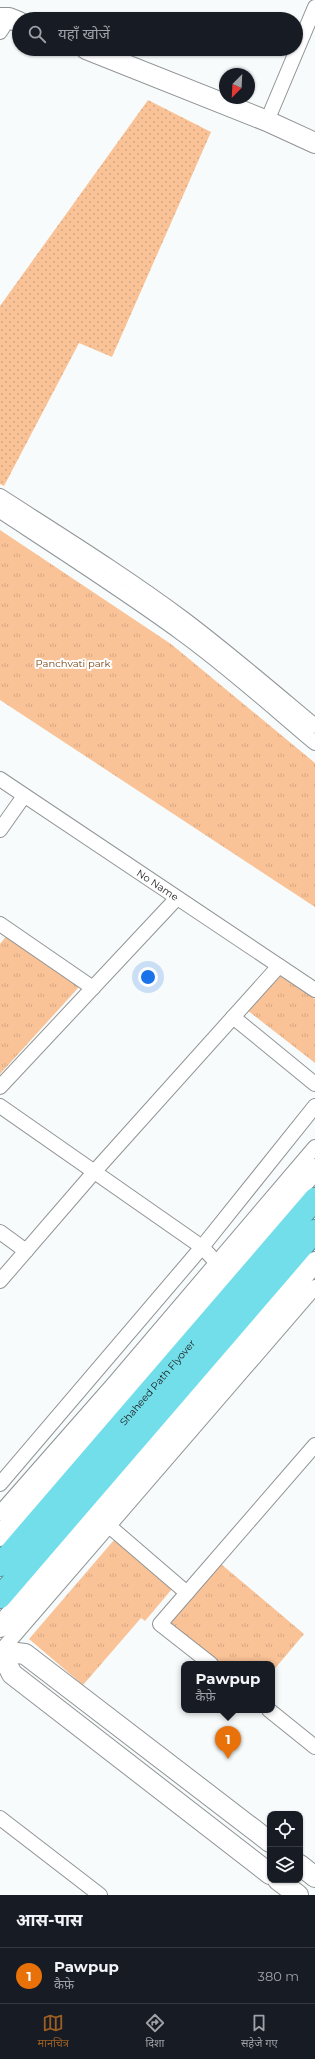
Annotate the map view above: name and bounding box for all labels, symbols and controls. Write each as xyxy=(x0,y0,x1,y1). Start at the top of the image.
search box xyxy=(12,12,303,56)
icon: search xyxy=(26,23,48,45)
text: यहाँ खोजें xyxy=(58,24,110,43)
north arrow xyxy=(219,68,255,104)
park label: Panchvati park xyxy=(36,657,110,670)
street label: No Name xyxy=(134,866,181,903)
your location xyxy=(138,967,158,987)
street label: Shaheed Path Flyover xyxy=(117,1337,198,1428)
popup xyxy=(181,1661,275,1713)
text: Pawpup xyxy=(196,1669,260,1688)
text: कैफ़े xyxy=(196,1688,216,1704)
pin: 1 xyxy=(215,1726,241,1759)
map controls xyxy=(267,1811,303,1883)
button: locate xyxy=(267,1811,303,1847)
button: layers xyxy=(267,1847,303,1883)
text: आस-पास xyxy=(16,1910,83,1930)
text: Pawpup xyxy=(54,1957,119,1976)
text: 1 xyxy=(26,1968,32,1984)
text: 380 m xyxy=(258,1968,299,1984)
text: कैफ़े xyxy=(54,1976,74,1992)
tab: मानचित्र xyxy=(37,2012,69,2051)
tab: दिशा xyxy=(144,2012,166,2051)
tab: सहेजे गए xyxy=(241,2012,277,2051)

